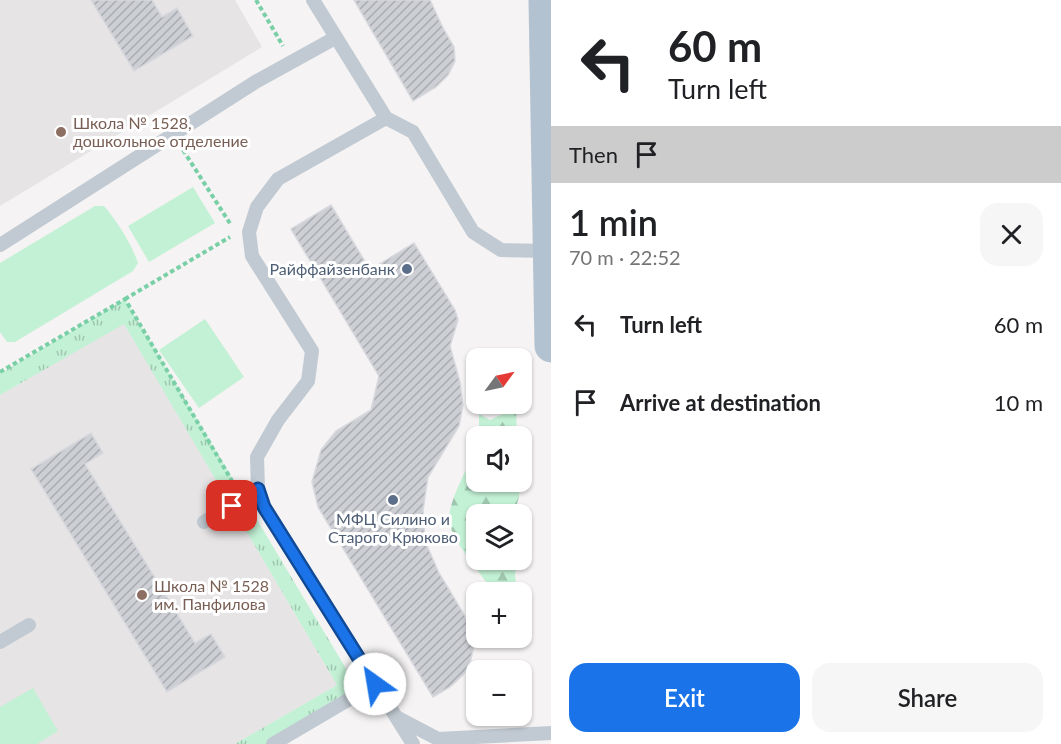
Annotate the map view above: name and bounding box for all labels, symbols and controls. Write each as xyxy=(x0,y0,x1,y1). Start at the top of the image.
text: 60 m xyxy=(668,21,762,71)
icon: left xyxy=(569,24,647,102)
text: Turn left xyxy=(668,72,767,105)
place label: Школа № 1528, дошкольное отделение xyxy=(73,113,248,150)
marker: Школа № 1528, дошкольное отделение xyxy=(54,125,68,139)
icon: arrive xyxy=(630,138,663,171)
text: Then xyxy=(569,141,618,168)
text: 1 min xyxy=(569,200,658,244)
button: close xyxy=(980,203,1043,266)
text: 70 m · 22:52 xyxy=(569,245,681,269)
place label: Райффайзенбанк xyxy=(270,259,396,278)
marker: Райффайзенбанк xyxy=(400,262,414,276)
icon: left xyxy=(569,308,602,341)
text: Turn left xyxy=(620,311,702,338)
text: 60 m xyxy=(994,311,1043,338)
north arrow xyxy=(466,348,532,414)
map controls xyxy=(466,348,532,726)
icon: arrive xyxy=(569,386,602,419)
text: Arrive at destination xyxy=(620,389,821,416)
text: 10 m xyxy=(994,389,1043,416)
button: sound xyxy=(466,426,532,492)
pin xyxy=(206,480,257,531)
icon: arrive xyxy=(215,489,248,522)
marker: МФЦ Силино и Старого Крюково xyxy=(386,493,400,507)
button: layers xyxy=(466,504,532,570)
place label: МФЦ Силино и Старого Крюково xyxy=(328,509,458,546)
place label: Школа № 1528 им. Панфилова xyxy=(154,576,269,613)
button: + xyxy=(466,582,532,648)
marker: Школа № 1528 им. Панфилова xyxy=(135,588,149,602)
position arrow xyxy=(343,652,407,716)
button: − xyxy=(466,660,532,726)
button: Exit xyxy=(569,663,800,732)
button: Share xyxy=(812,663,1043,732)

